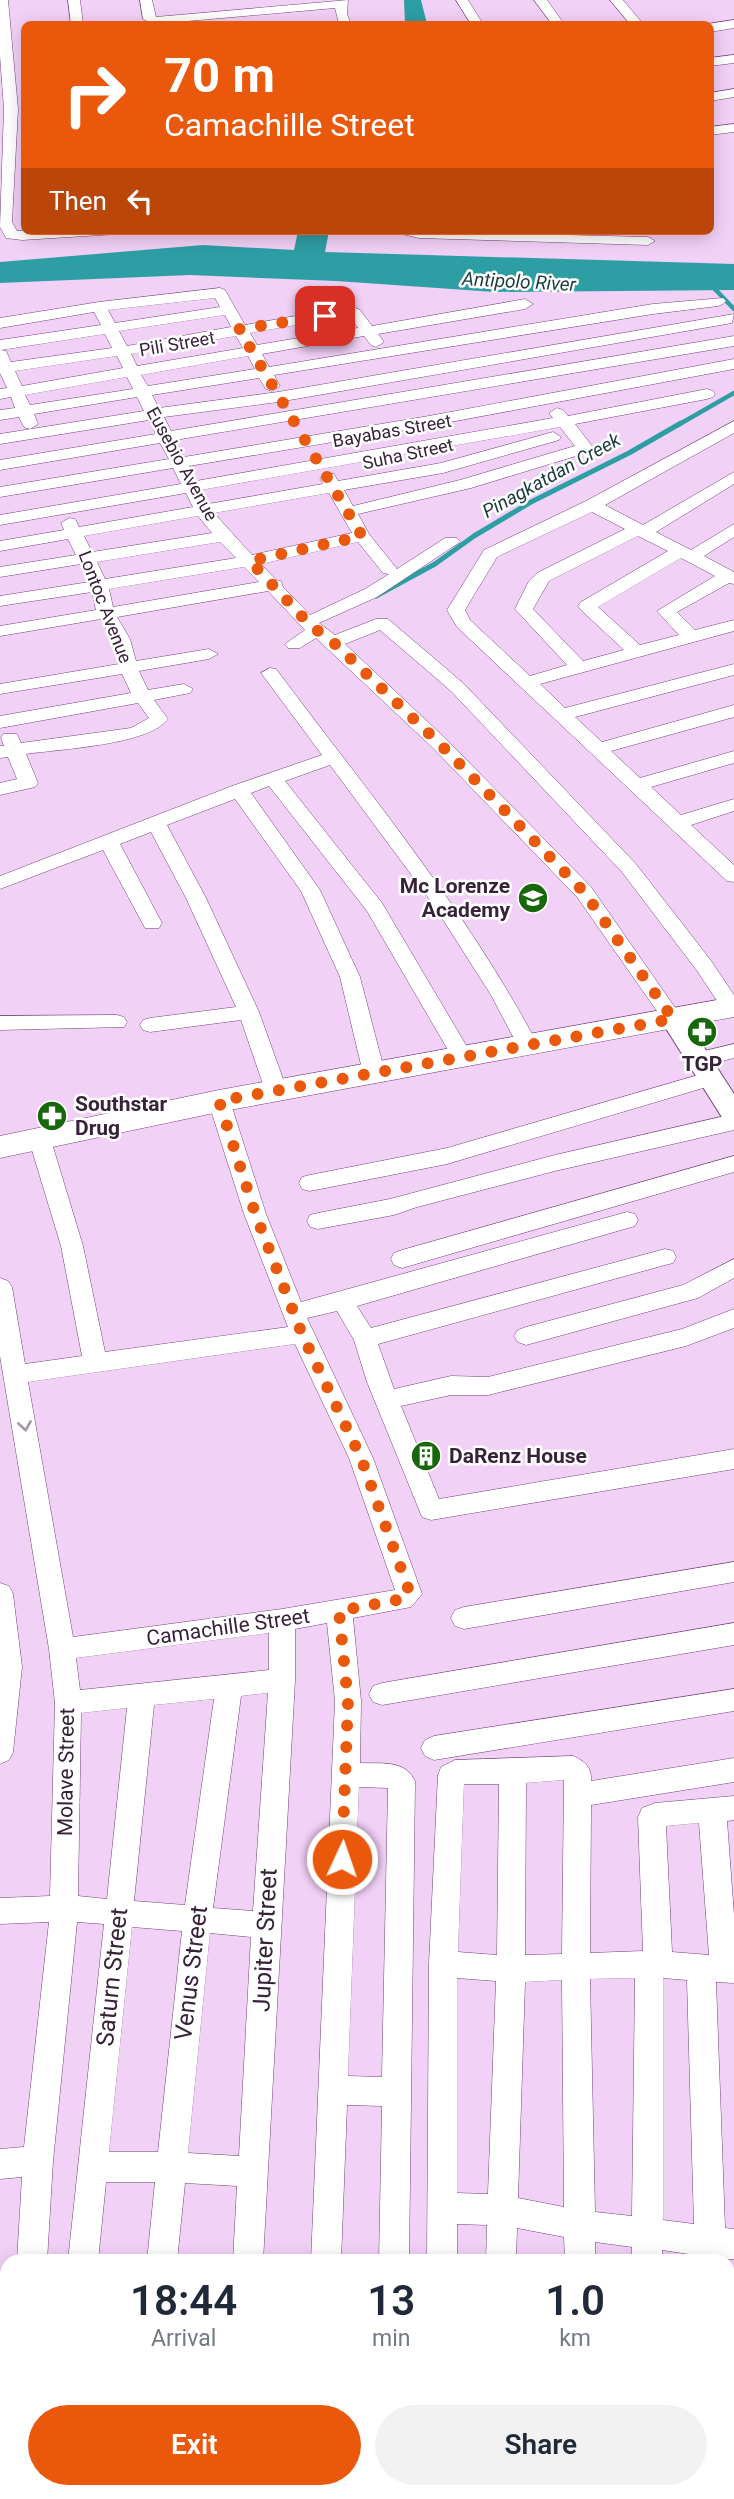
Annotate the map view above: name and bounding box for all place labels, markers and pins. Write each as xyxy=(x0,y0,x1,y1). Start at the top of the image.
pin xyxy=(295,286,355,346)
place label: Mc Lorenze Academy xyxy=(400,874,510,922)
school or university icon: Mc Lorenze Academy xyxy=(516,881,550,915)
pharmacy icon: TGP xyxy=(685,1015,719,1049)
place label: TGP xyxy=(682,1052,722,1076)
place label: Southstar Drug xyxy=(75,1092,168,1140)
pharmacy icon: Southstar Drug xyxy=(35,1099,69,1133)
building icon: DaRenz House xyxy=(409,1439,443,1473)
place label: DaRenz House xyxy=(449,1444,587,1468)

